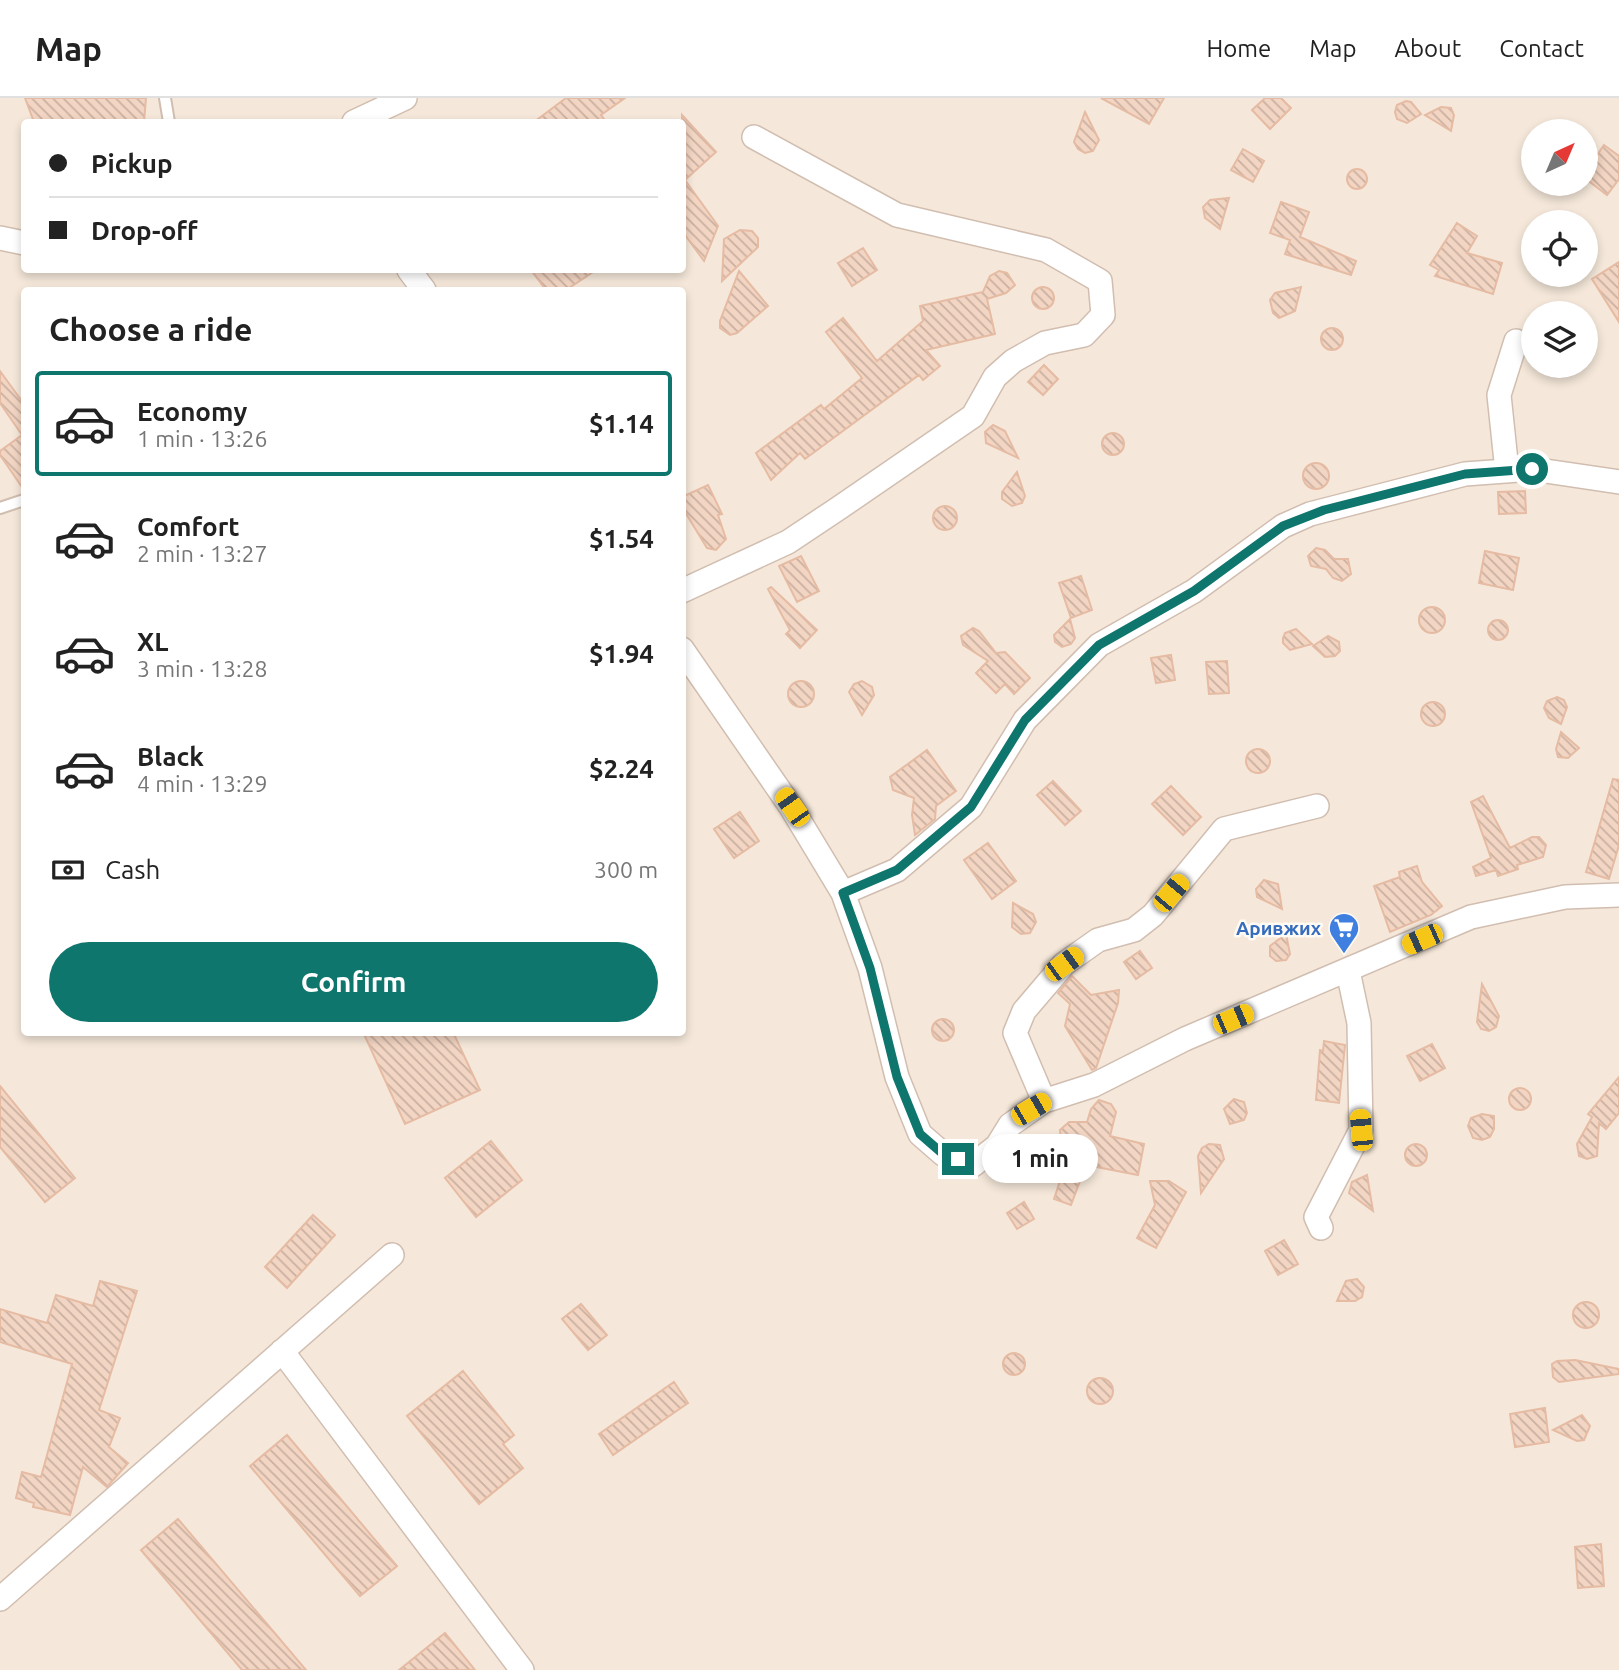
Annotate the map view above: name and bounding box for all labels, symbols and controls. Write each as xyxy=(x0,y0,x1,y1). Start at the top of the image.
text: Map xyxy=(35,30,102,67)
text: Home xyxy=(1206,35,1271,62)
text: Map xyxy=(1309,35,1356,62)
text: About xyxy=(1394,35,1461,62)
text: Contact xyxy=(1499,35,1584,62)
north arrow xyxy=(1521,119,1598,196)
map controls xyxy=(1521,119,1598,378)
text: Pickup xyxy=(91,149,173,178)
button: locate xyxy=(1521,210,1598,287)
text: Drop-off xyxy=(91,216,198,245)
button: layers xyxy=(1521,301,1598,378)
text: Choose a ride xyxy=(49,311,252,347)
icon: car xyxy=(53,392,116,455)
text: Economy xyxy=(137,397,247,426)
text: $1.14 xyxy=(589,409,654,438)
text: 1 min · 13:26 xyxy=(137,426,268,451)
route start xyxy=(1516,453,1548,485)
icon: car xyxy=(53,507,116,570)
text: Comfort xyxy=(137,512,240,541)
text: $1.54 xyxy=(589,524,654,553)
text: 2 min · 13:27 xyxy=(137,541,268,566)
icon: car xyxy=(53,622,116,685)
text: XL xyxy=(137,627,168,656)
text: $1.94 xyxy=(589,639,654,668)
text: 3 min · 13:28 xyxy=(137,656,268,681)
icon: car xyxy=(53,737,116,800)
text: Black xyxy=(137,742,204,771)
text: $2.24 xyxy=(589,754,654,783)
text: 4 min · 13:29 xyxy=(137,771,268,796)
car xyxy=(772,784,813,830)
icon: cash xyxy=(49,851,87,889)
text: Cash xyxy=(105,855,160,884)
text: 300 m xyxy=(594,857,658,882)
car xyxy=(1150,870,1193,916)
supermarket icon: Аривжих xyxy=(1327,911,1361,955)
place label: Аривжих xyxy=(1236,917,1322,939)
car xyxy=(1399,921,1446,957)
button: Confirm xyxy=(49,942,658,1022)
car xyxy=(1041,943,1088,985)
car xyxy=(1210,1001,1257,1037)
car xyxy=(1008,1089,1055,1129)
car xyxy=(1349,1108,1374,1152)
callout: 1 min xyxy=(982,1134,1098,1184)
route end xyxy=(942,1143,974,1175)
text: 1 min xyxy=(1011,1146,1069,1171)

